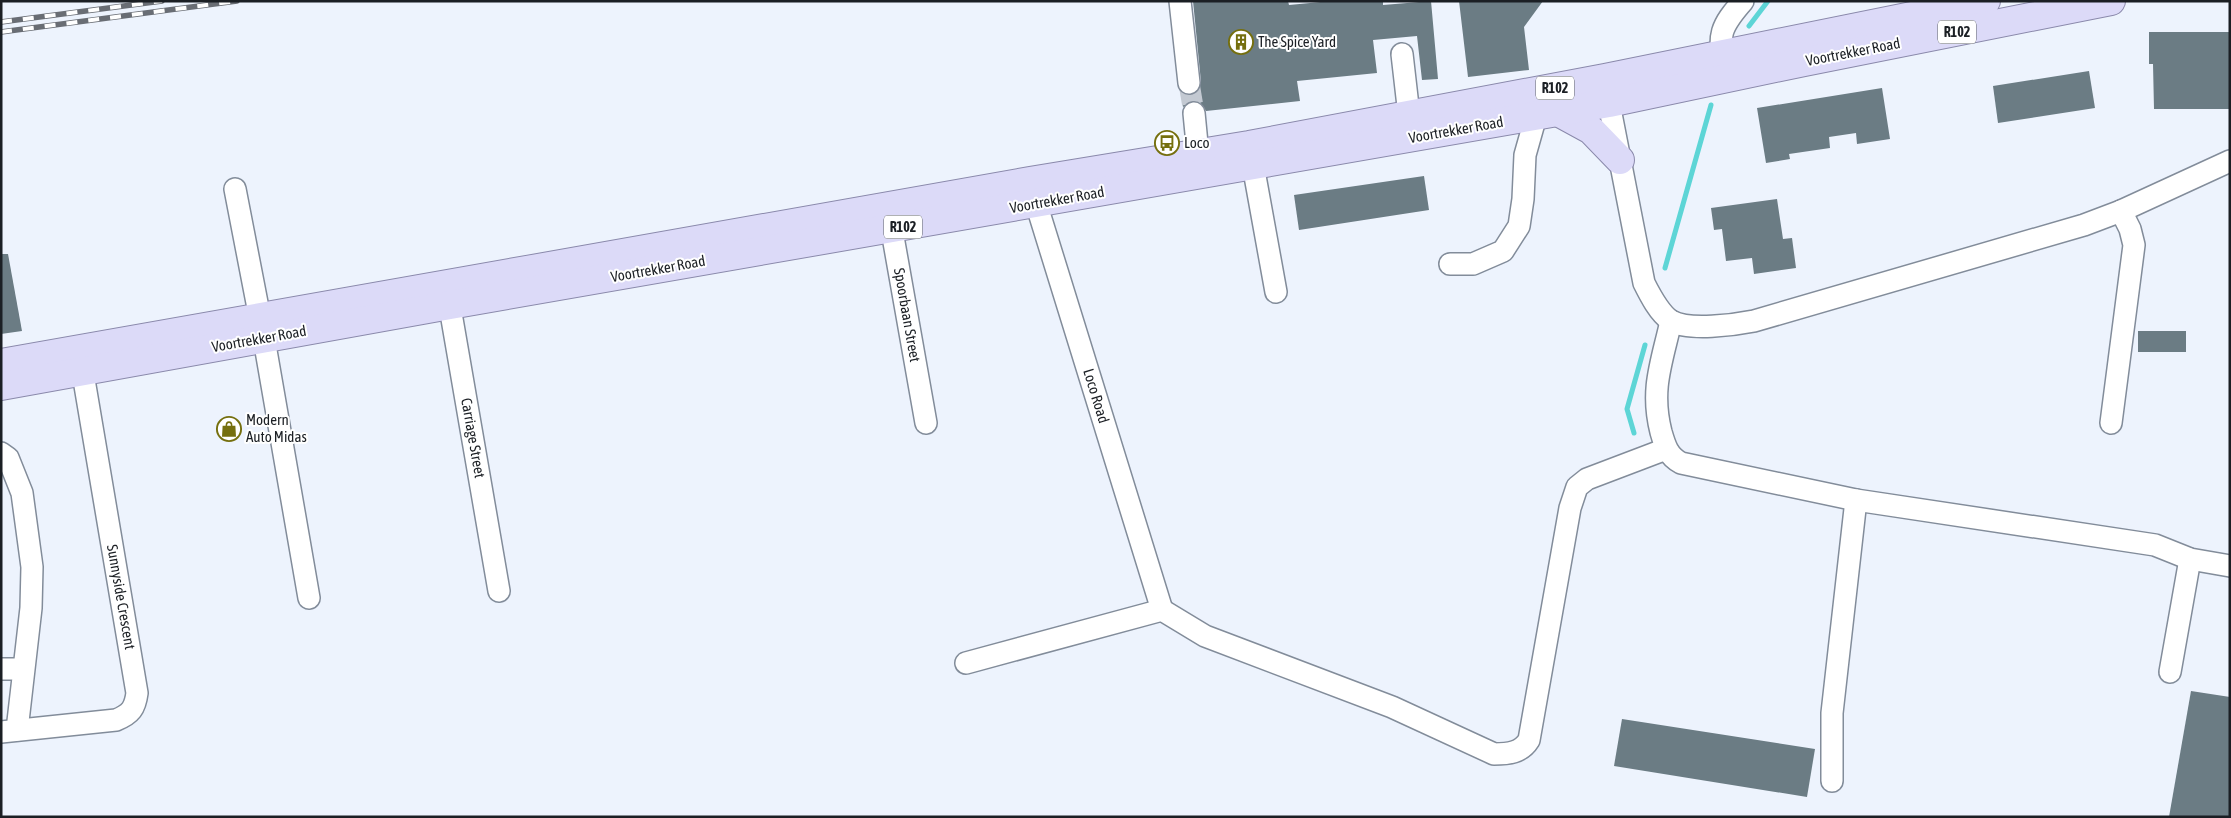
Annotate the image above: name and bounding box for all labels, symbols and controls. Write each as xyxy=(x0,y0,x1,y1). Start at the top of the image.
road number: R102 xyxy=(1938,21,1976,44)
building icon: The Spice Yard xyxy=(1228,29,1254,55)
place label: The Spice Yard xyxy=(1258,33,1336,50)
street label: Voortrekker Road xyxy=(1804,34,1901,69)
road number: R102 xyxy=(1536,76,1574,100)
street label: Voortrekker Road xyxy=(1407,113,1504,146)
bus stop icon: Loco xyxy=(1154,130,1180,156)
place label: Loco xyxy=(1184,134,1209,151)
street label: Voortrekker Road xyxy=(1008,183,1105,216)
road number: R102 xyxy=(884,216,922,238)
street label: Voortrekker Road xyxy=(609,252,706,285)
street label: Spoorbaan Street xyxy=(891,267,924,363)
street label: Voortrekker Road xyxy=(210,322,307,355)
street label: Loco Road xyxy=(1080,367,1113,425)
street label: Carriage Street xyxy=(458,397,489,479)
place label: Modern Auto Midas xyxy=(246,411,307,445)
shop icon: Modern Auto Midas xyxy=(216,416,242,442)
street label: Sunnyside Crescent xyxy=(104,543,139,651)

